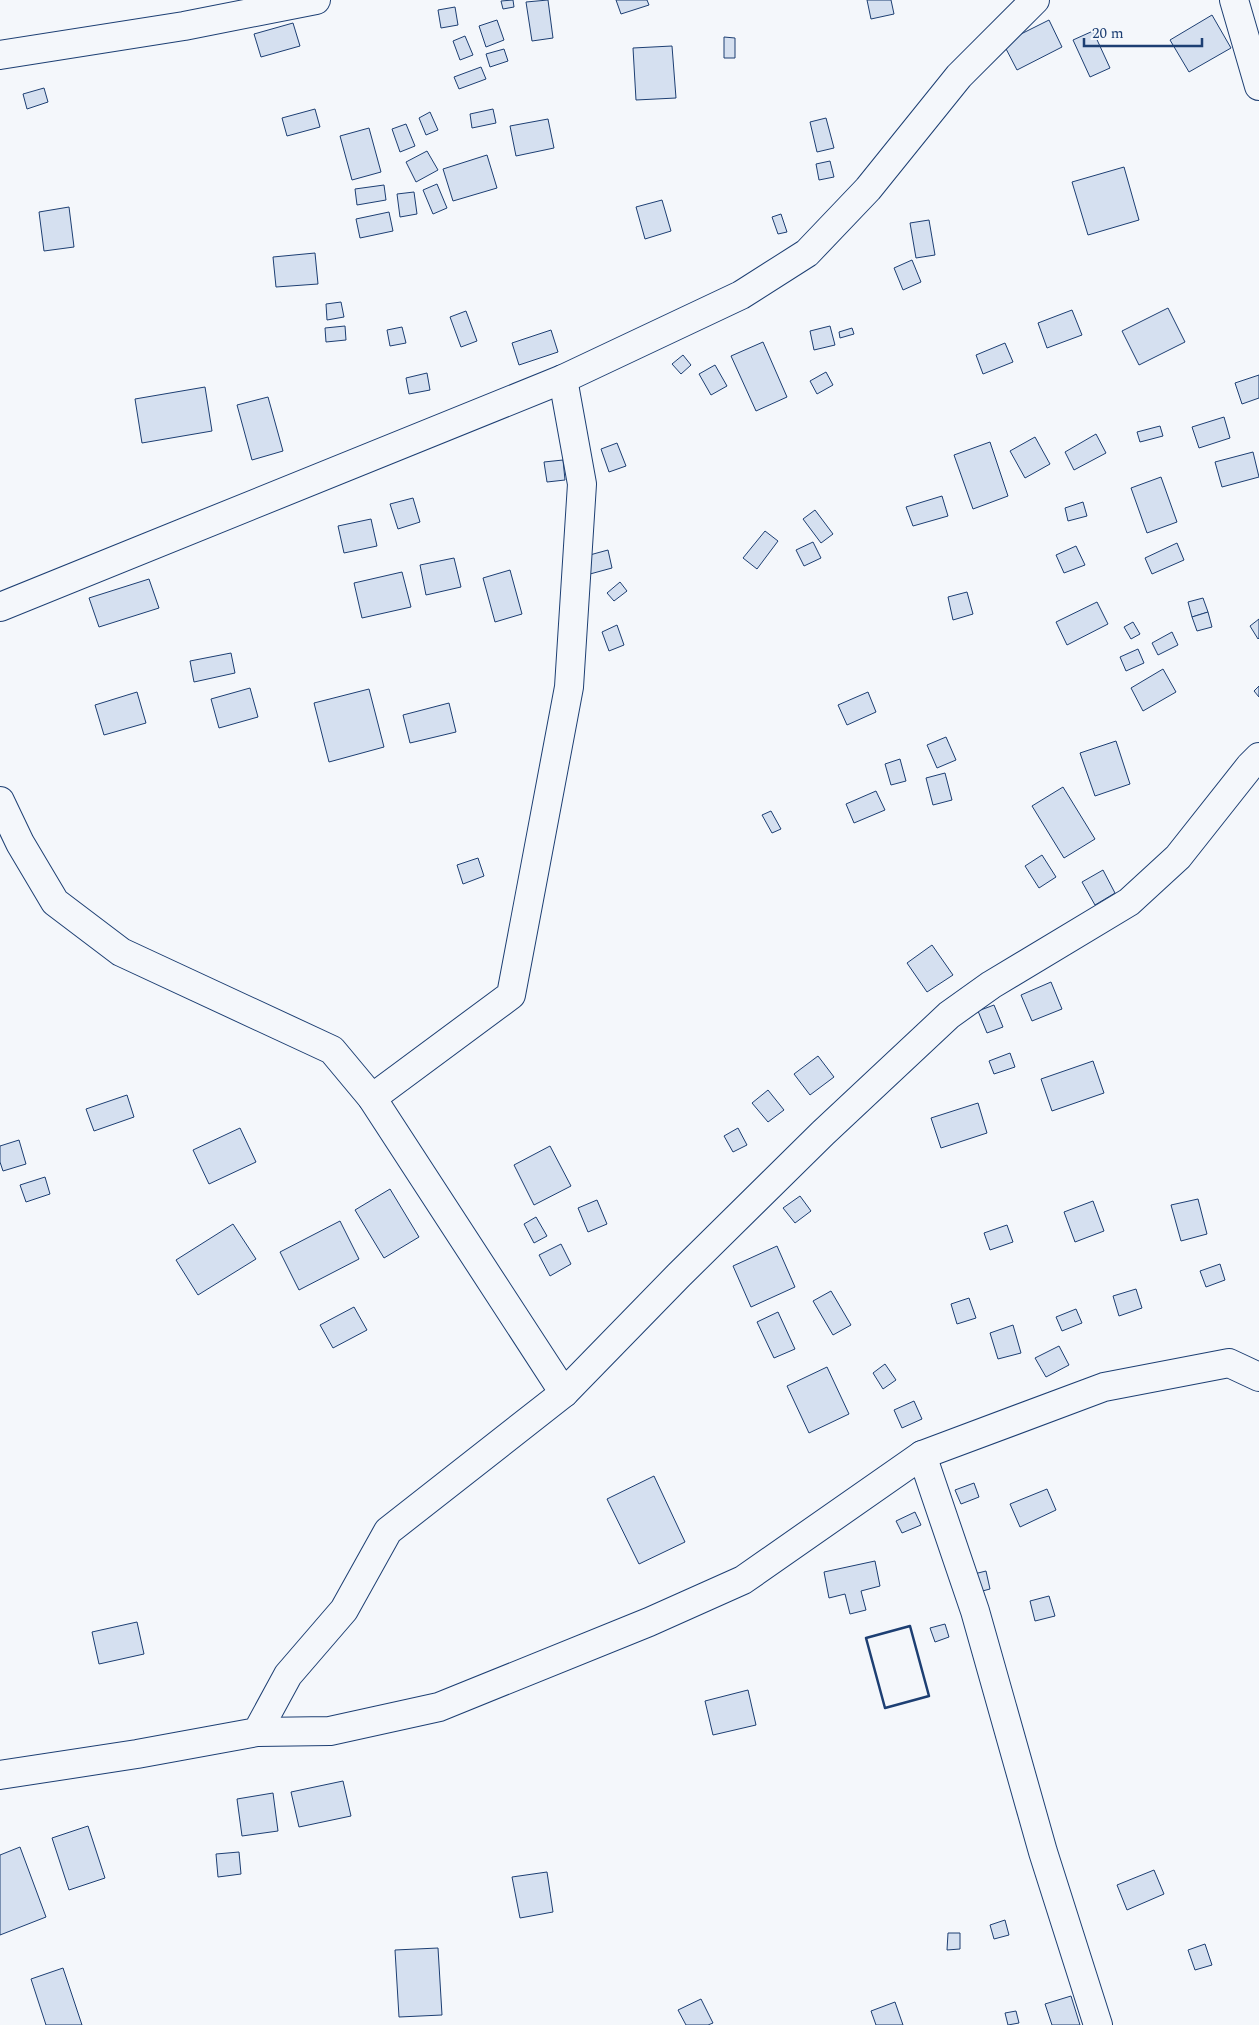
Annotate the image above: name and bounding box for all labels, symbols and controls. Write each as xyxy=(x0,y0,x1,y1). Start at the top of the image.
scale bar xyxy=(1084,15,1202,47)
text: 20 m xyxy=(1092,22,1124,45)

